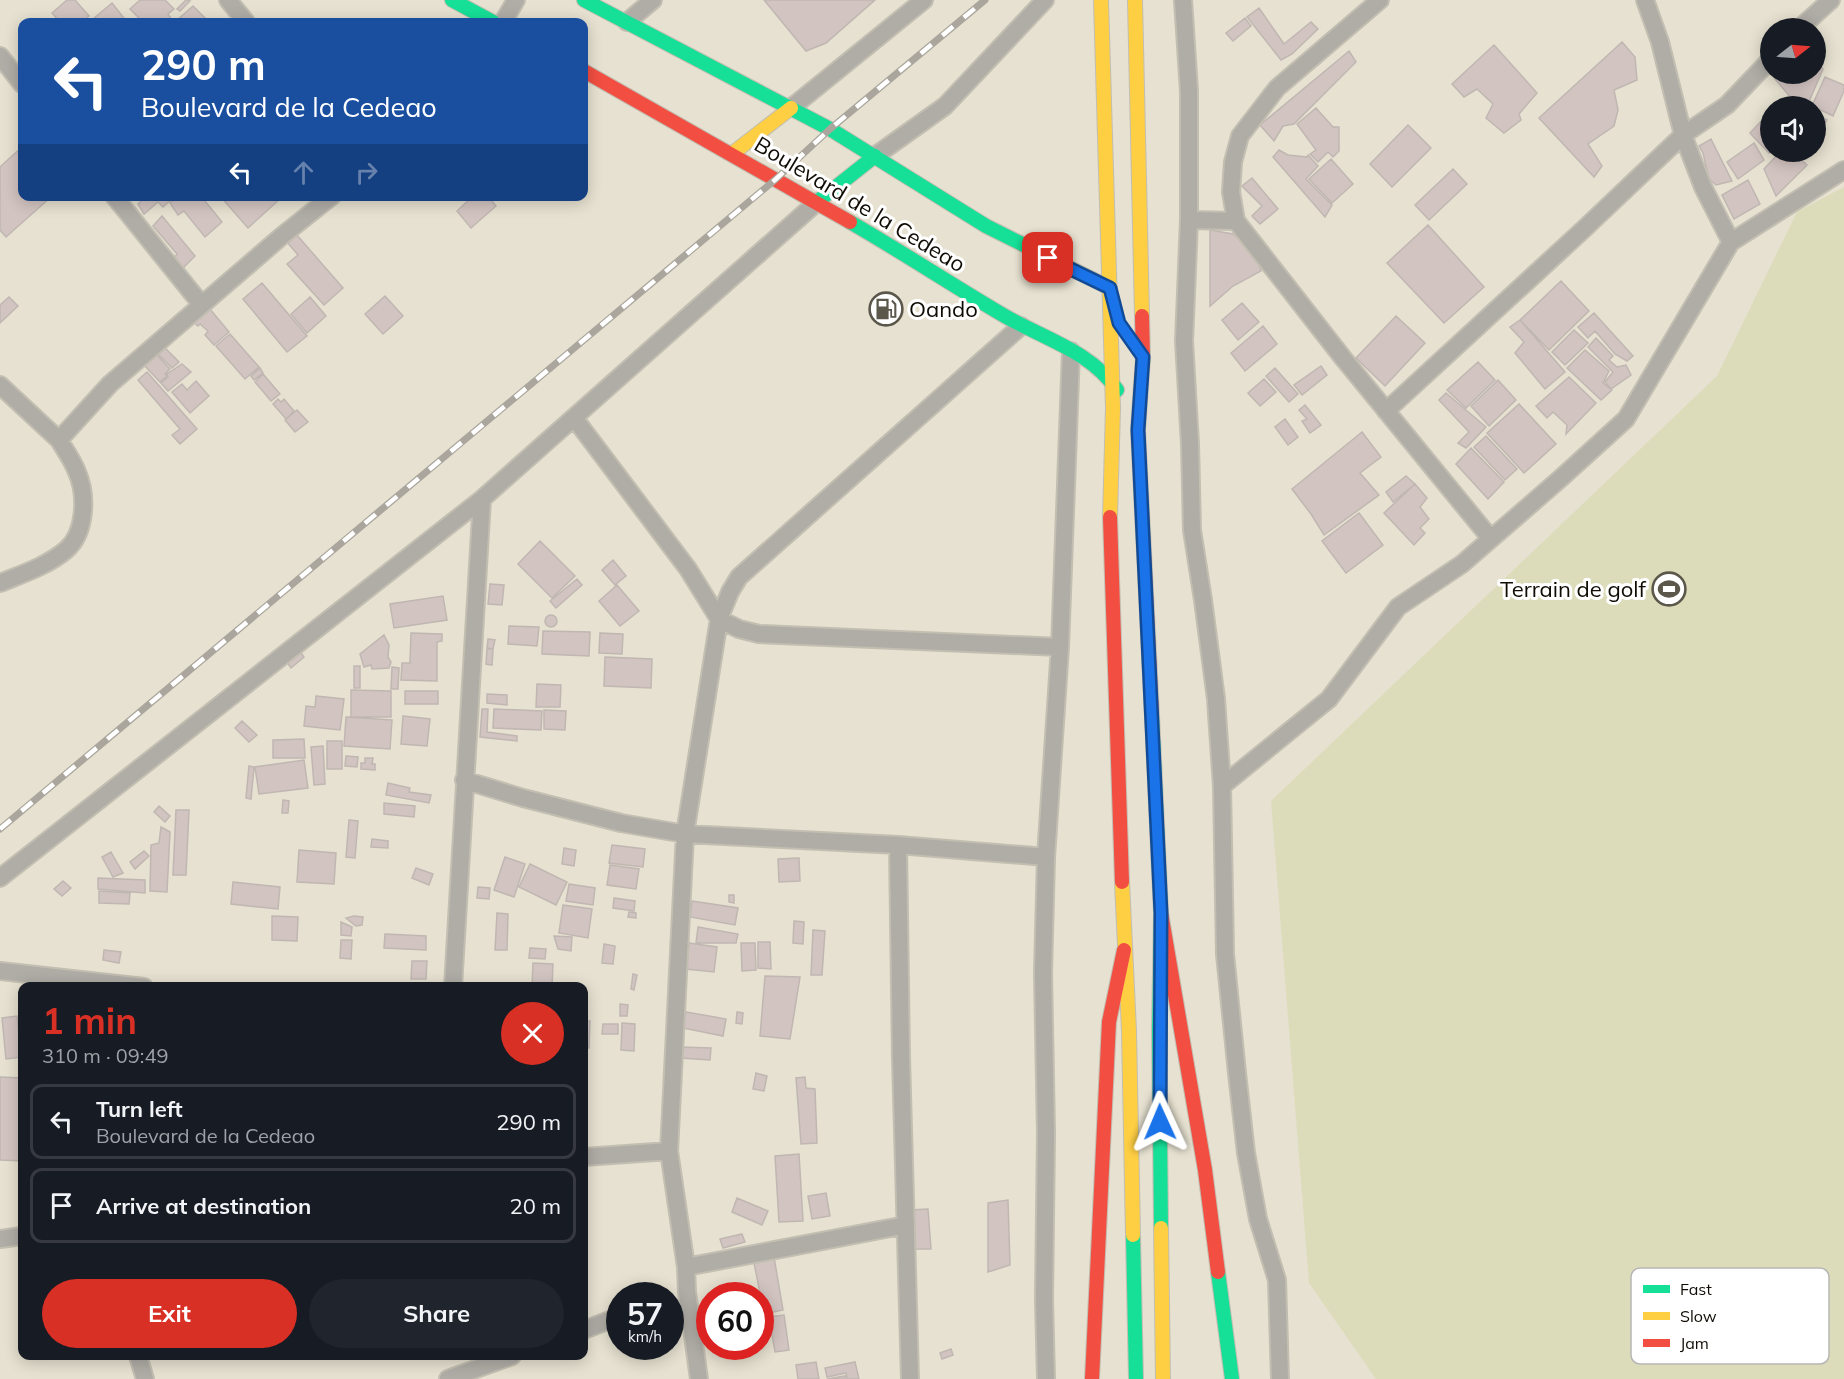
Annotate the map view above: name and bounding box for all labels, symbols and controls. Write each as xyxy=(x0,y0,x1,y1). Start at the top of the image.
north arrow xyxy=(1760,18,1826,84)
map controls xyxy=(1760,18,1826,162)
text: 290 m xyxy=(141,38,266,91)
icon: left xyxy=(42,42,120,120)
text: Boulevard de la Cedeao xyxy=(141,90,437,124)
button: sound xyxy=(1760,96,1826,162)
street label: Boulevard de la Cedeao xyxy=(750,130,970,278)
icon: left xyxy=(224,156,257,189)
icon: ahead xyxy=(287,156,320,189)
icon: right xyxy=(350,156,383,189)
pin xyxy=(1022,232,1073,283)
icon: arrive xyxy=(1031,241,1064,274)
fuel station icon: Oando xyxy=(868,291,904,327)
place label: Oando xyxy=(909,295,978,323)
sports icon: Terrain de golf xyxy=(1651,571,1687,607)
place label: Terrain de golf xyxy=(1500,575,1647,603)
text: 1 min xyxy=(42,998,137,1043)
button: close xyxy=(501,1002,564,1065)
text: 310 m · 09:49 xyxy=(42,1043,168,1068)
position arrow xyxy=(1128,1090,1192,1154)
text: Turn left xyxy=(96,1095,183,1123)
icon: left xyxy=(45,1105,78,1138)
text: 290 m xyxy=(496,1108,561,1136)
text: Boulevard de la Cedeao xyxy=(96,1123,315,1148)
icon: arrive xyxy=(45,1189,78,1222)
text: Arrive at destination xyxy=(96,1192,311,1220)
text: 20 m xyxy=(510,1192,561,1220)
legend xyxy=(1631,1268,1829,1364)
button: Exit xyxy=(42,1279,297,1348)
button: Share xyxy=(309,1279,564,1348)
text: Fast xyxy=(1680,1279,1712,1299)
speed limit sign: 60 xyxy=(696,1282,774,1360)
text: 57 xyxy=(627,1295,663,1333)
text: Slow xyxy=(1680,1306,1717,1326)
text: km/h xyxy=(628,1327,662,1346)
text: Jam xyxy=(1680,1333,1709,1353)

